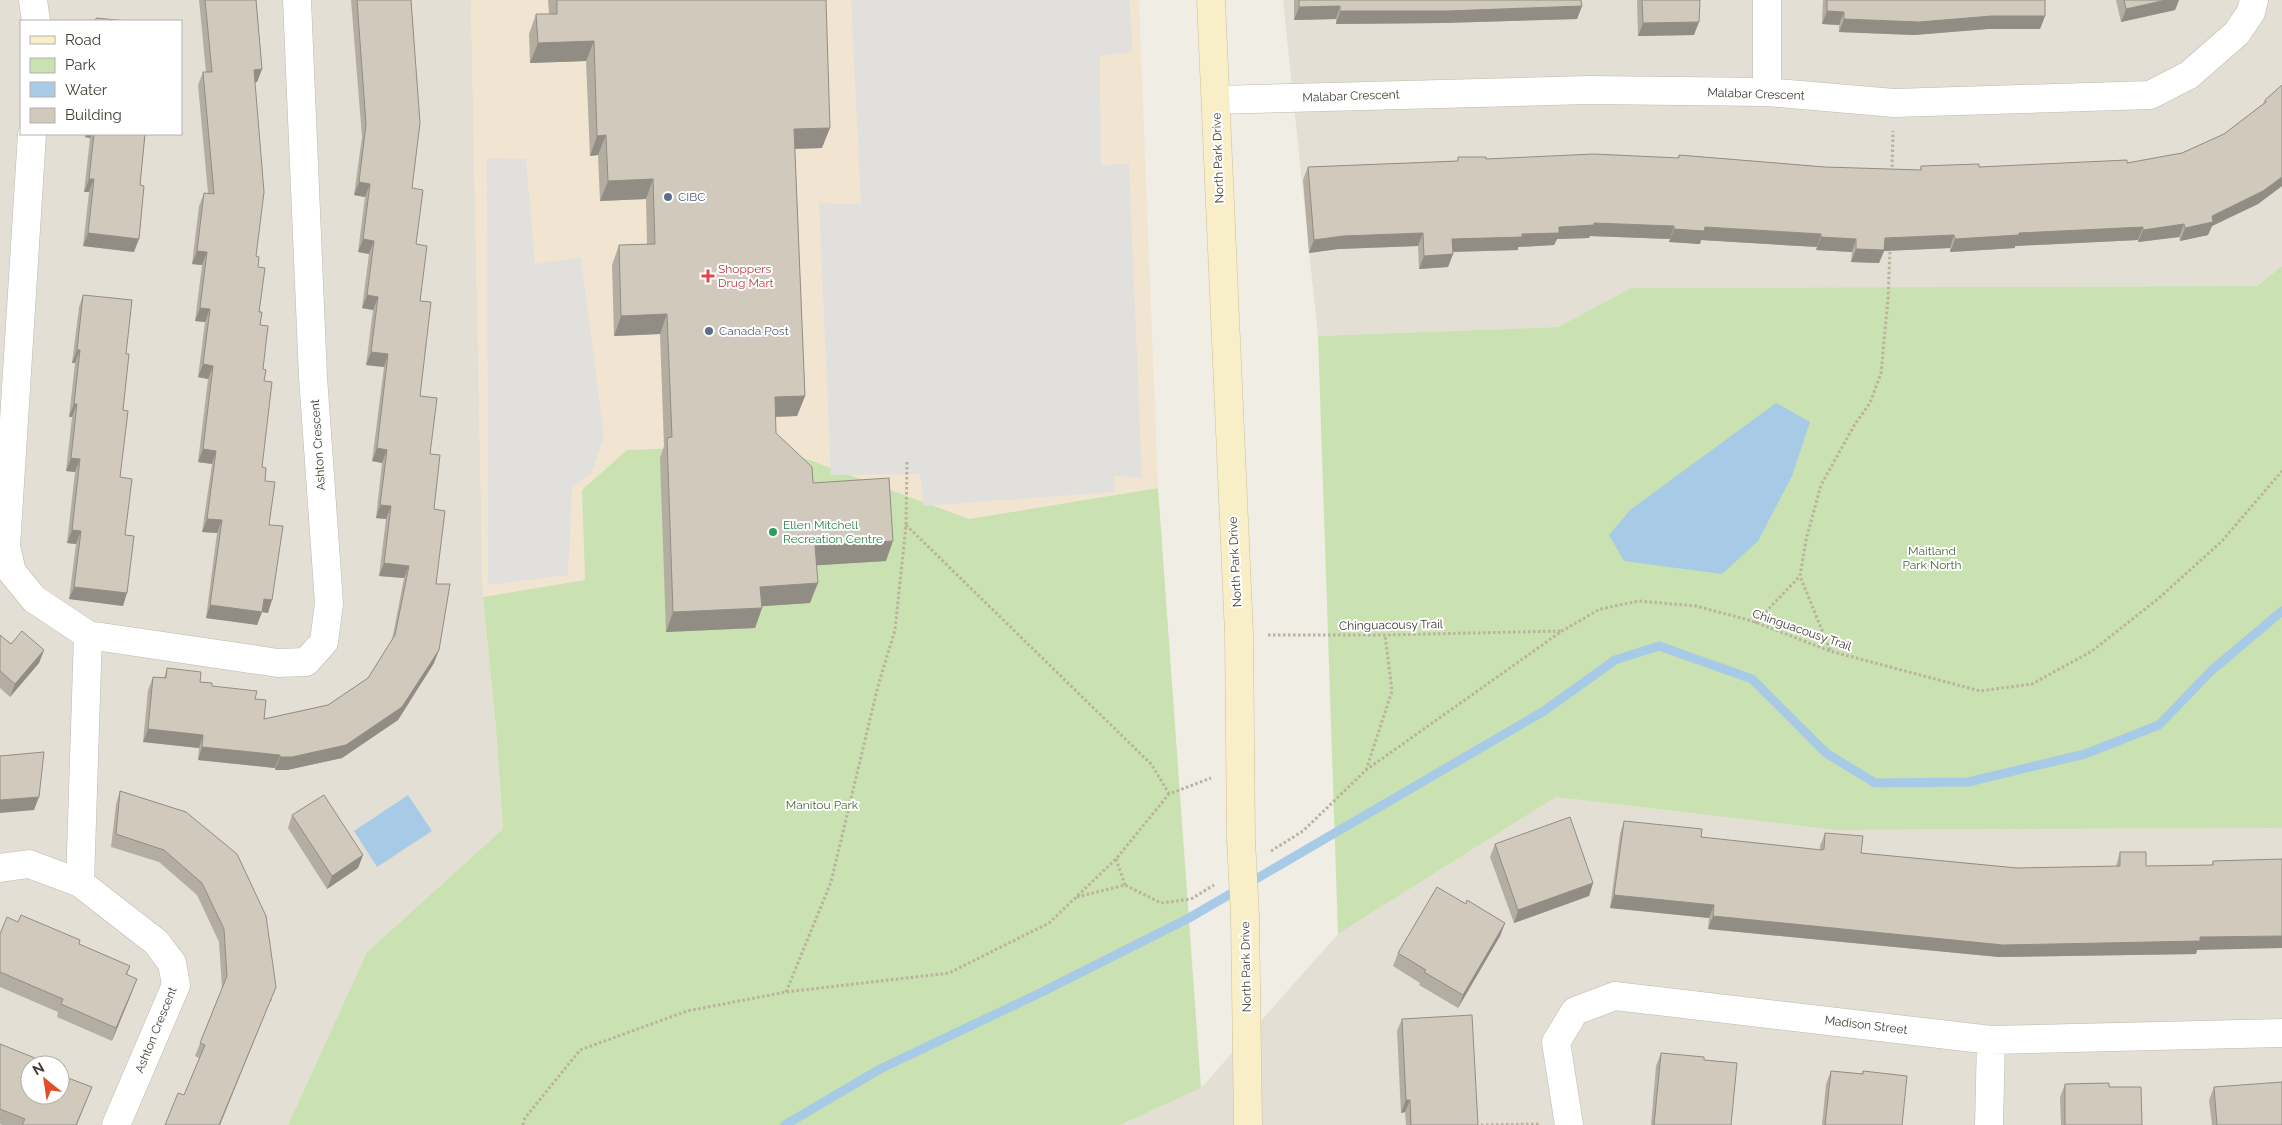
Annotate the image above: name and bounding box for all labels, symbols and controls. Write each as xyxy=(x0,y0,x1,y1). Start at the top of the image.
legend xyxy=(20,20,182,135)
text: Road xyxy=(65,31,101,49)
text: Park xyxy=(65,56,96,74)
text: Water xyxy=(65,81,108,99)
street label: Malabar Crescent xyxy=(1707,85,1805,103)
street label: Malabar Crescent xyxy=(1302,87,1400,105)
text: Building xyxy=(65,106,122,124)
street label: North Park Drive xyxy=(1209,112,1227,204)
place label: CIBC xyxy=(678,190,705,204)
marker: CIBC xyxy=(662,191,674,203)
place label: Shoppers Drug Mart xyxy=(718,262,774,290)
marker: Shoppers Drug Mart xyxy=(702,270,714,282)
place label: Canada Post xyxy=(719,324,789,338)
marker: Canada Post xyxy=(703,325,715,337)
street label: Ashton Crescent xyxy=(308,399,328,491)
street label: North Park Drive xyxy=(1226,516,1244,608)
place label: Ellen Mitchell Recreation Centre xyxy=(783,518,883,546)
marker: Ellen Mitchell Recreation Centre xyxy=(767,526,779,538)
park label: Maitland Park North xyxy=(1902,544,1962,572)
street label: Chinguacousy Trail xyxy=(1750,606,1854,654)
street label: Chinguacousy Trail xyxy=(1339,617,1444,633)
park label: Manitou Park xyxy=(786,798,859,812)
street label: North Park Drive xyxy=(1238,921,1254,1013)
street label: Ashton Crescent xyxy=(132,985,180,1075)
street label: Madison Street xyxy=(1824,1013,1908,1037)
north arrow xyxy=(20,1055,70,1105)
text: N xyxy=(30,1059,47,1078)

